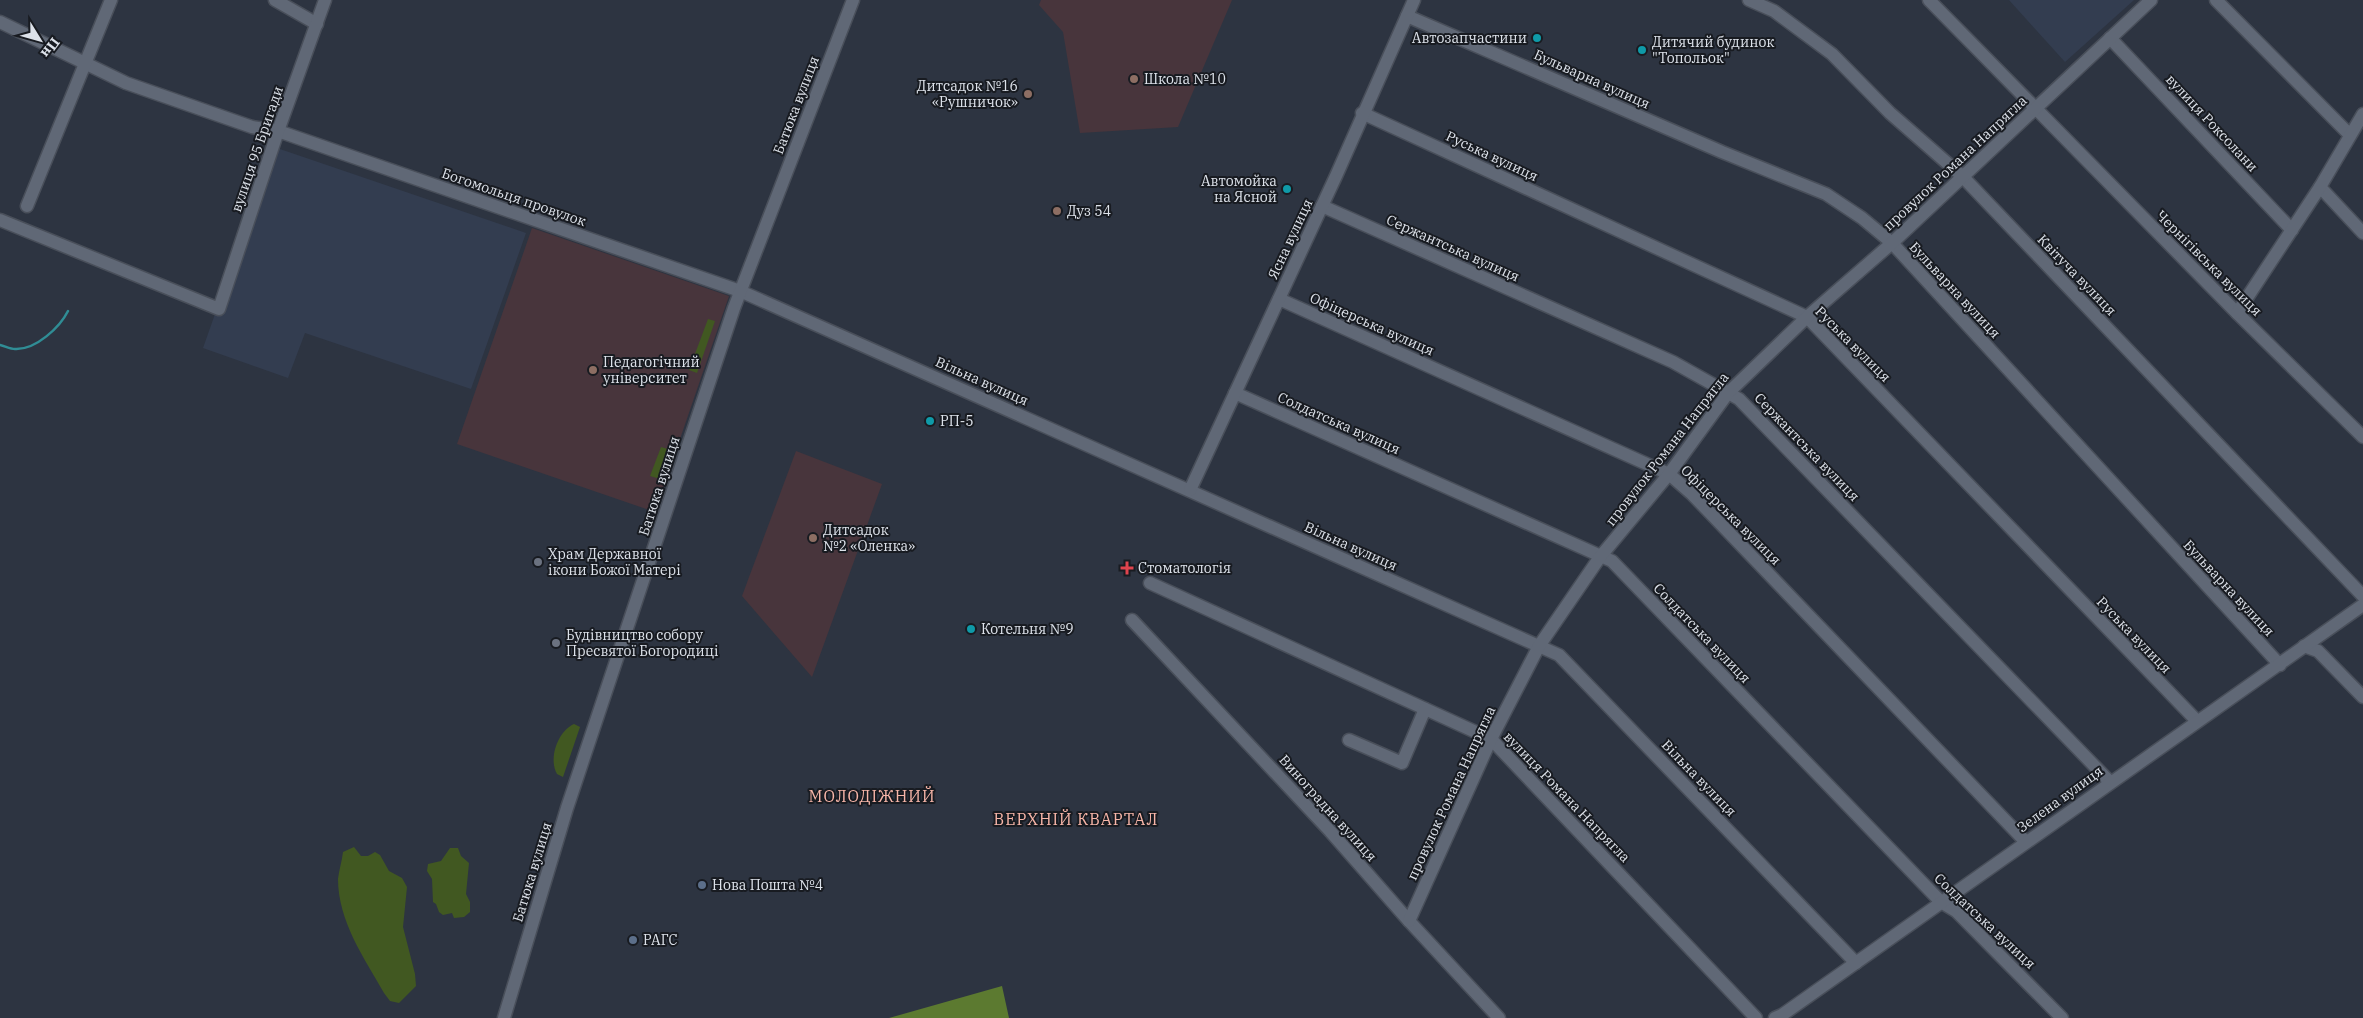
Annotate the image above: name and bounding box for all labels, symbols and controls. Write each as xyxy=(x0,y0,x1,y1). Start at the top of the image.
north arrow xyxy=(15,15,65,65)
place label: Автозапчастини xyxy=(1412,29,1527,47)
marker: Автозапчастини xyxy=(1531,32,1543,44)
place label: Дитячий будинок "Топольок" xyxy=(1652,33,1774,67)
text: Пн xyxy=(37,34,64,62)
marker: Дитячий будинок "Топольок" xyxy=(1636,44,1648,56)
street label: Бульварна вулиця xyxy=(1531,45,1653,113)
street label: Батюка вулиця xyxy=(769,53,823,157)
place label: Школа №10 xyxy=(1144,70,1226,88)
street label: вулиця Роксолани xyxy=(2162,70,2262,176)
marker: Школа №10 xyxy=(1128,73,1140,85)
place label: Дитсадок №16 «Рушничок» xyxy=(917,77,1018,111)
street label: вулиця 95 Бригади xyxy=(227,84,287,214)
marker: Дитсадок №16 «Рушничок» xyxy=(1022,88,1034,100)
street label: провулок Романа Напрягла xyxy=(1879,91,2031,234)
street label: Руська вулиця xyxy=(1443,127,1541,185)
street label: Богомольця провулок xyxy=(439,164,589,230)
place label: Автомойка на Ясной xyxy=(1201,172,1277,206)
marker: Автомойка на Ясной xyxy=(1281,183,1293,195)
street label: Ясна вулиця xyxy=(1264,196,1316,282)
place label: Дуз 54 xyxy=(1067,202,1111,220)
marker: Дуз 54 xyxy=(1051,205,1063,217)
street label: Чернігівська вулиця xyxy=(2152,206,2266,320)
street label: Сержантська вулиця xyxy=(1384,211,1522,285)
street label: Квітуча вулиця xyxy=(2034,231,2120,319)
street label: Бульварна вулиця xyxy=(1906,238,2004,342)
street label: Офіцерська вулиця xyxy=(1307,288,1437,360)
street label: Руська вулиця xyxy=(1811,302,1895,386)
street label: Вільна вулиця xyxy=(933,352,1031,410)
place label: Педагогічний університет xyxy=(603,353,700,387)
marker: Педагогічний університет xyxy=(587,364,599,376)
street label: провулок Романа Напрягла xyxy=(1601,368,1733,529)
street label: Солдатська вулиця xyxy=(1275,388,1403,458)
street label: Сержантська вулиця xyxy=(1751,389,1863,505)
place label: РП-5 xyxy=(940,412,974,430)
marker: РП-5 xyxy=(924,415,936,427)
street label: Батюка вулиця xyxy=(634,434,684,538)
street label: Офіцерська вулиця xyxy=(1677,461,1785,569)
street label: Вільна вулиця xyxy=(1302,517,1400,575)
place label: Дитсадок №2 «Оленка» xyxy=(823,521,915,555)
marker: Дитсадок №2 «Оленка» xyxy=(807,532,819,544)
street label: Бульварна вулиця xyxy=(2180,536,2278,640)
place label: Храм Державної ікони Божої Матері xyxy=(548,545,681,579)
marker: Храм Державної ікони Божої Матері xyxy=(532,556,544,568)
place label: Стоматологія xyxy=(1138,559,1231,577)
marker: Стоматологія xyxy=(1120,561,1134,575)
street label: Солдатська вулиця xyxy=(1650,579,1754,687)
street label: Руська вулиця xyxy=(2093,593,2175,677)
place label: Котельня №9 xyxy=(981,620,1074,638)
marker: Котельня №9 xyxy=(965,623,977,635)
place label: Будівництво собору Пресвятої Богородиці xyxy=(566,626,718,660)
marker: Будівництво собору Пресвятої Богородиці xyxy=(550,637,562,649)
street label: провулок Романа Напрягла xyxy=(1403,703,1499,883)
street label: вулиця Романа Напрягла xyxy=(1500,728,1634,866)
street label: Вільна вулиця xyxy=(1658,736,1740,820)
street label: Виноградна вулиця xyxy=(1275,751,1381,865)
street label: Зелена вулиця xyxy=(2014,762,2106,836)
district label: МОЛОДІЖНИЙ xyxy=(808,786,936,806)
district label: ВЕРХНІЙ КВАРТАЛ xyxy=(993,809,1159,829)
street label: Батюка вулиця xyxy=(508,820,556,924)
street label: Солдатська вулиця xyxy=(1931,869,2039,973)
place label: Нова Пошта №4 xyxy=(712,876,823,894)
marker: Нова Пошта №4 xyxy=(696,879,708,891)
place label: РАГС xyxy=(643,931,678,949)
marker: РАГС xyxy=(627,934,639,946)

